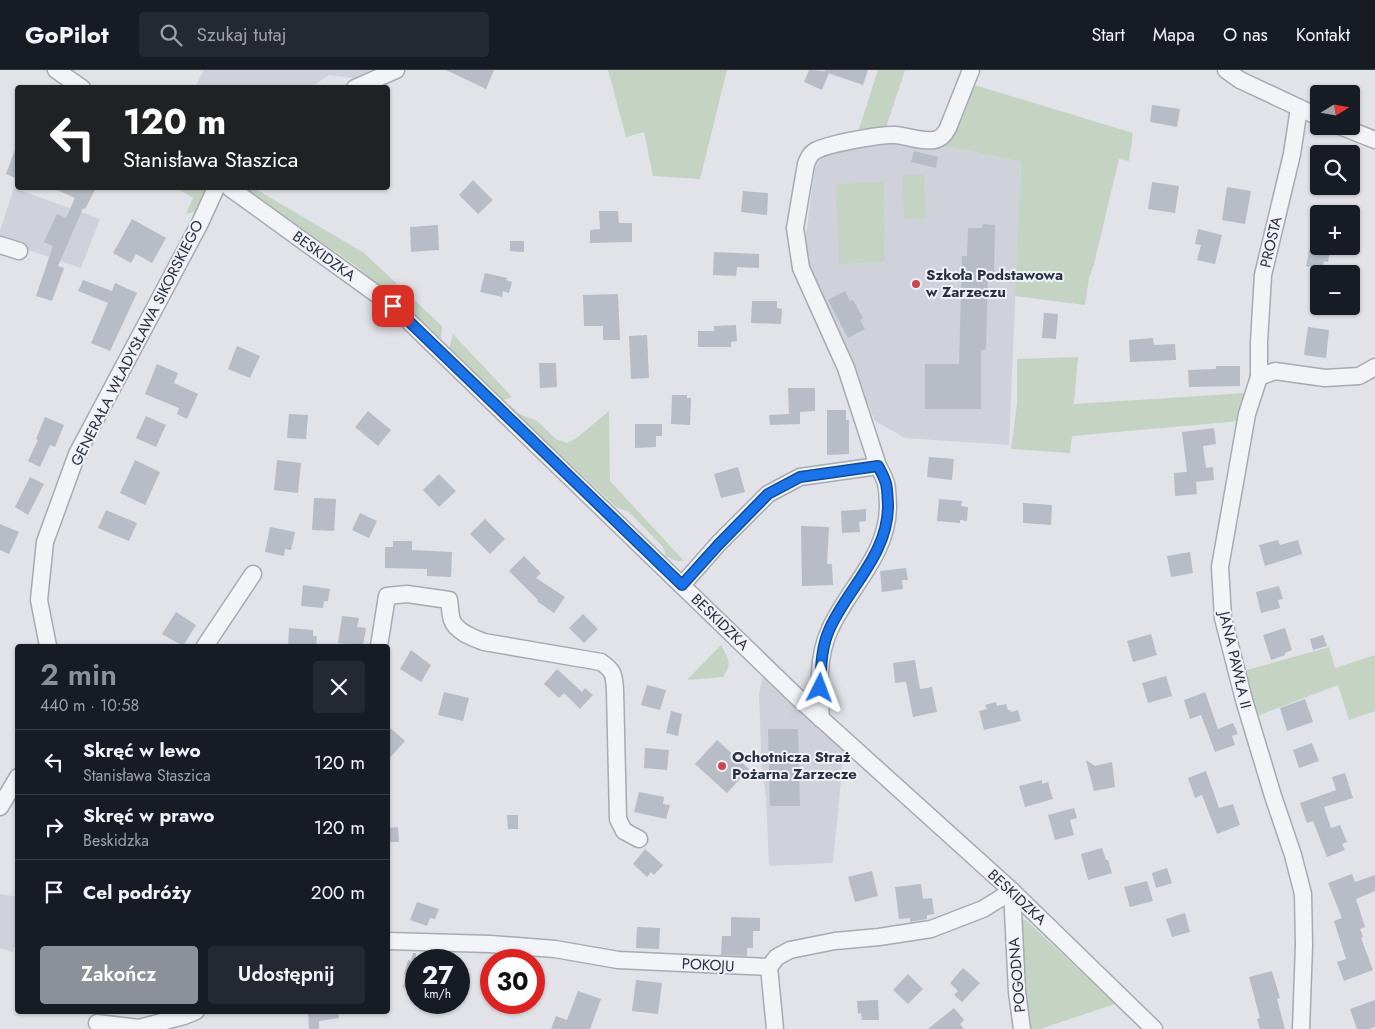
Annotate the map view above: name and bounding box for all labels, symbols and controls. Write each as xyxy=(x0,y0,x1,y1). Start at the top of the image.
search box xyxy=(139,12,489,57)
text: GoPilot xyxy=(25,17,109,52)
icon: search xyxy=(157,21,185,49)
text: Szukaj tutaj xyxy=(197,21,286,48)
text: Start xyxy=(1091,22,1125,48)
text: Mapa xyxy=(1153,22,1195,48)
text: O nas xyxy=(1223,22,1268,48)
text: Kontakt xyxy=(1296,22,1350,48)
north arrow xyxy=(1310,85,1360,135)
map controls xyxy=(1310,85,1360,315)
text: 120 m xyxy=(123,97,226,147)
icon: left xyxy=(40,105,105,170)
text: Stanisława Staszica xyxy=(123,143,298,175)
button: search xyxy=(1310,145,1360,195)
button: + xyxy=(1310,205,1360,255)
street label: PROSTA xyxy=(1254,214,1288,270)
street label: GENERAŁA WŁADYSŁAWA SIKORSKIEGO xyxy=(65,216,209,470)
street label: BESKIDZKA xyxy=(288,226,360,286)
place label: Szkoła Podstawowa w Zarzeczu xyxy=(925,264,1063,303)
button: − xyxy=(1310,265,1360,315)
marker: Szkoła Podstawowa w Zarzeczu xyxy=(910,278,922,290)
pin xyxy=(372,285,414,327)
icon: arrive xyxy=(379,292,407,320)
street label: BESKIDZKA xyxy=(686,589,754,655)
street label: JANA PAWŁA II xyxy=(1213,607,1257,711)
text: 2 min xyxy=(40,653,117,696)
button: close xyxy=(313,661,365,713)
position arrow xyxy=(793,661,845,713)
text: 440 m · 10:58 xyxy=(40,694,139,717)
text: Skręć w lewo xyxy=(83,737,201,764)
place label: Ochotnicza Straż Pożarna Zarzecze xyxy=(732,746,857,785)
icon: left xyxy=(40,748,68,776)
text: 120 m xyxy=(314,749,365,776)
marker: Ochotnicza Straż Pożarna Zarzecze xyxy=(716,760,728,772)
text: Stanisława Staszica xyxy=(83,764,211,787)
text: Skręć w prawo xyxy=(83,802,215,829)
icon: right xyxy=(40,813,68,841)
text: 120 m xyxy=(314,814,365,841)
text: Beskidzka xyxy=(83,829,149,852)
street label: BESKIDZKA xyxy=(983,864,1051,930)
icon: arrive xyxy=(40,878,68,906)
text: Cel podróży xyxy=(83,879,191,906)
text: 200 m xyxy=(311,879,365,906)
street label: POGODNA xyxy=(1003,936,1031,1013)
button: Zakończ xyxy=(40,946,198,1004)
button: Udostępnij xyxy=(208,946,365,1004)
speed limit sign: 30 xyxy=(480,949,545,1014)
street label: POKOJU xyxy=(681,953,735,977)
text: 27 xyxy=(422,957,453,993)
text: km/h xyxy=(424,985,451,1003)

